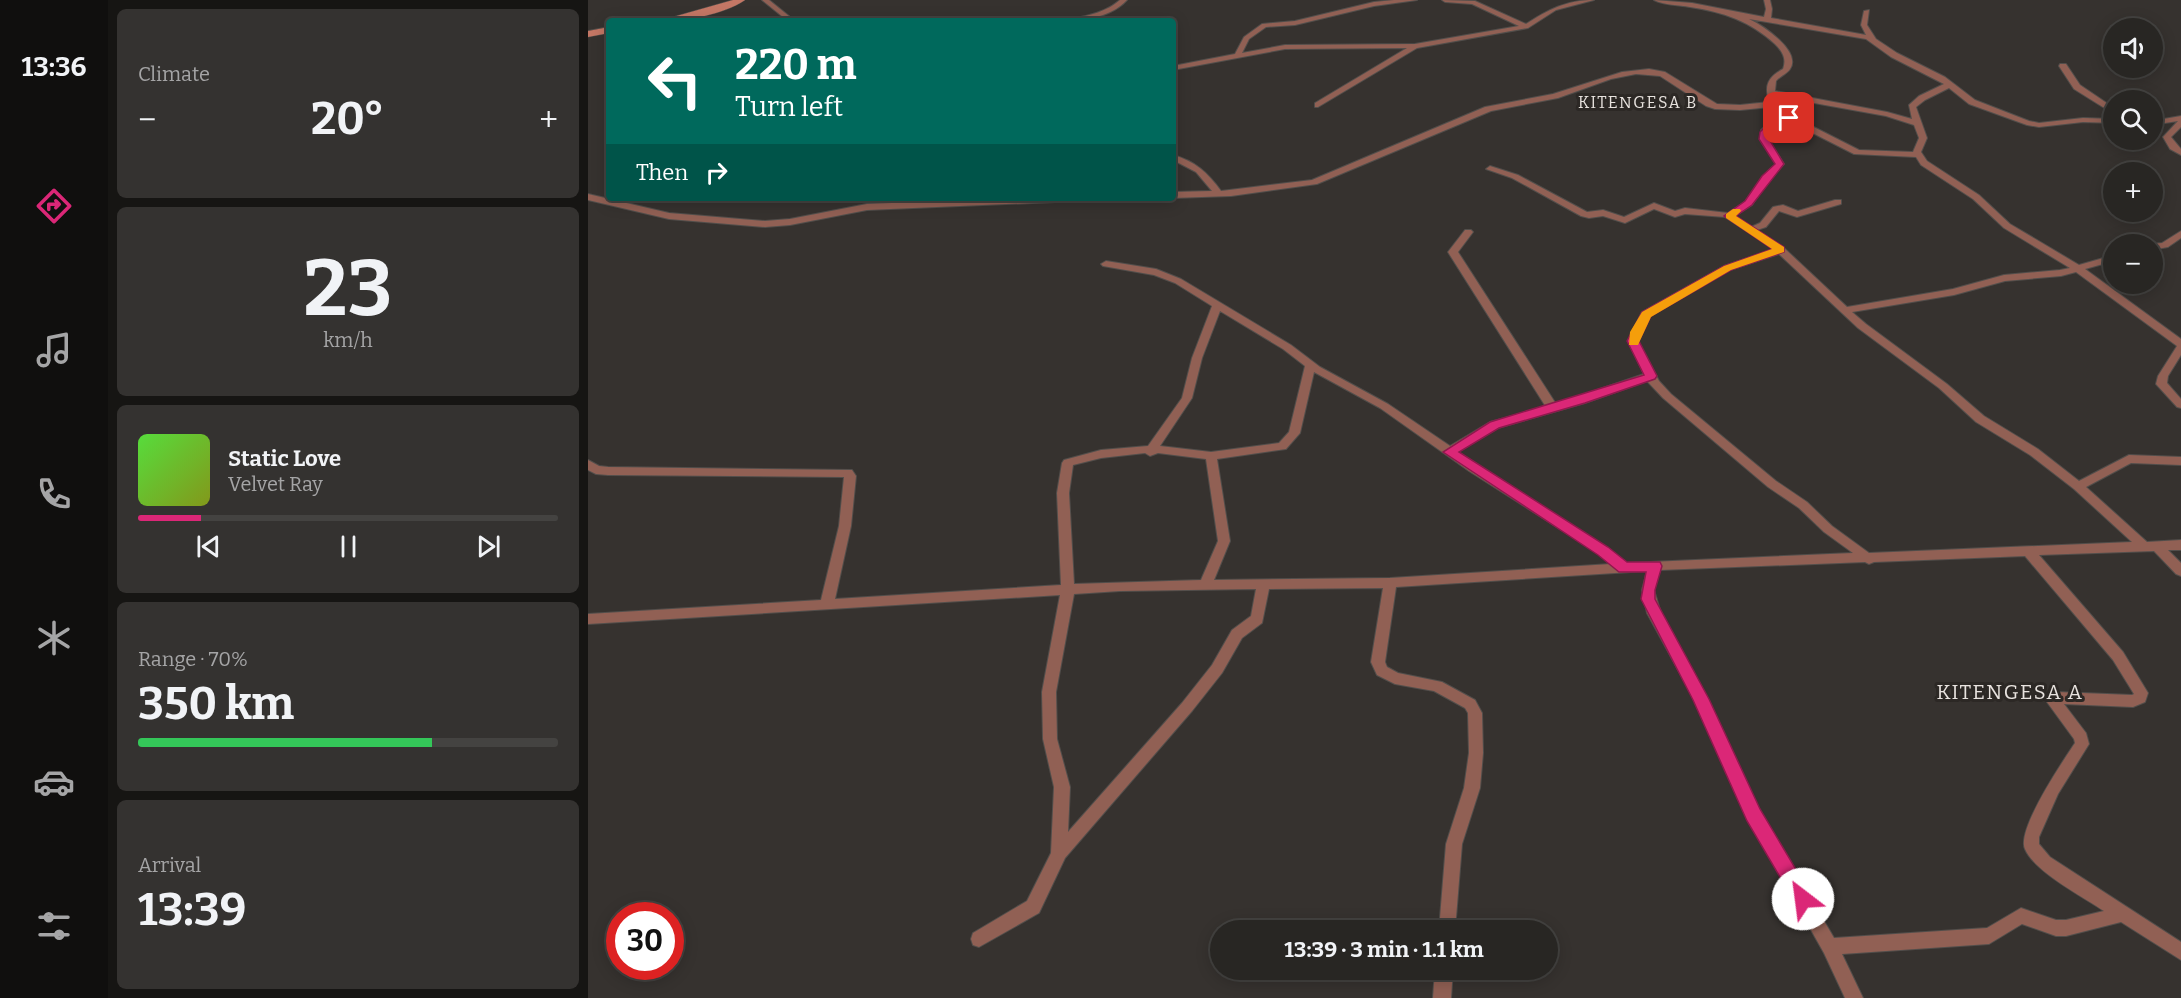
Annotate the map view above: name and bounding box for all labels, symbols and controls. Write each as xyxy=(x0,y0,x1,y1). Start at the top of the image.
map controls xyxy=(2103,18,2163,294)
button: sound xyxy=(2103,18,2163,78)
text: 220 m xyxy=(735,40,857,90)
icon: left xyxy=(636,42,714,120)
text: 13:36 xyxy=(21,51,87,83)
text: Climate xyxy=(138,62,210,86)
button: search xyxy=(2103,90,2163,150)
text: Turn left xyxy=(735,91,843,123)
text: 20° xyxy=(311,92,384,146)
pin xyxy=(1763,92,1814,143)
district label: KITENGESA B xyxy=(1578,93,1698,112)
text: − xyxy=(138,100,156,140)
text: + xyxy=(539,100,558,140)
icon: arrive xyxy=(1772,101,1805,134)
icon: right xyxy=(700,156,733,189)
text: Then xyxy=(636,159,688,186)
button: + xyxy=(2103,162,2163,222)
icon: directions xyxy=(33,185,75,227)
button: − xyxy=(2103,234,2163,294)
text: 23 xyxy=(304,242,392,336)
text: km/h xyxy=(323,328,373,352)
icon: music xyxy=(33,329,75,371)
text: Static Love xyxy=(228,445,341,472)
text: Velvet Ray xyxy=(228,472,323,496)
icon: phone xyxy=(33,473,75,515)
icon: previous xyxy=(192,530,225,563)
icon: pause xyxy=(332,530,365,563)
icon: next xyxy=(472,530,505,563)
icon: climate xyxy=(33,617,75,659)
text: Range · 70% xyxy=(138,647,248,671)
text: 350 km xyxy=(138,677,294,731)
district label: KITENGESA A xyxy=(1937,680,2083,704)
icon: car xyxy=(33,761,75,803)
text: Arrival xyxy=(138,853,201,877)
position arrow xyxy=(1771,867,1835,931)
text: 13:39 xyxy=(138,883,246,937)
speed limit sign: 30 xyxy=(606,902,684,980)
icon: filters xyxy=(33,905,75,947)
text: 13:39 · 3 min · 1.1 km xyxy=(1284,936,1484,963)

